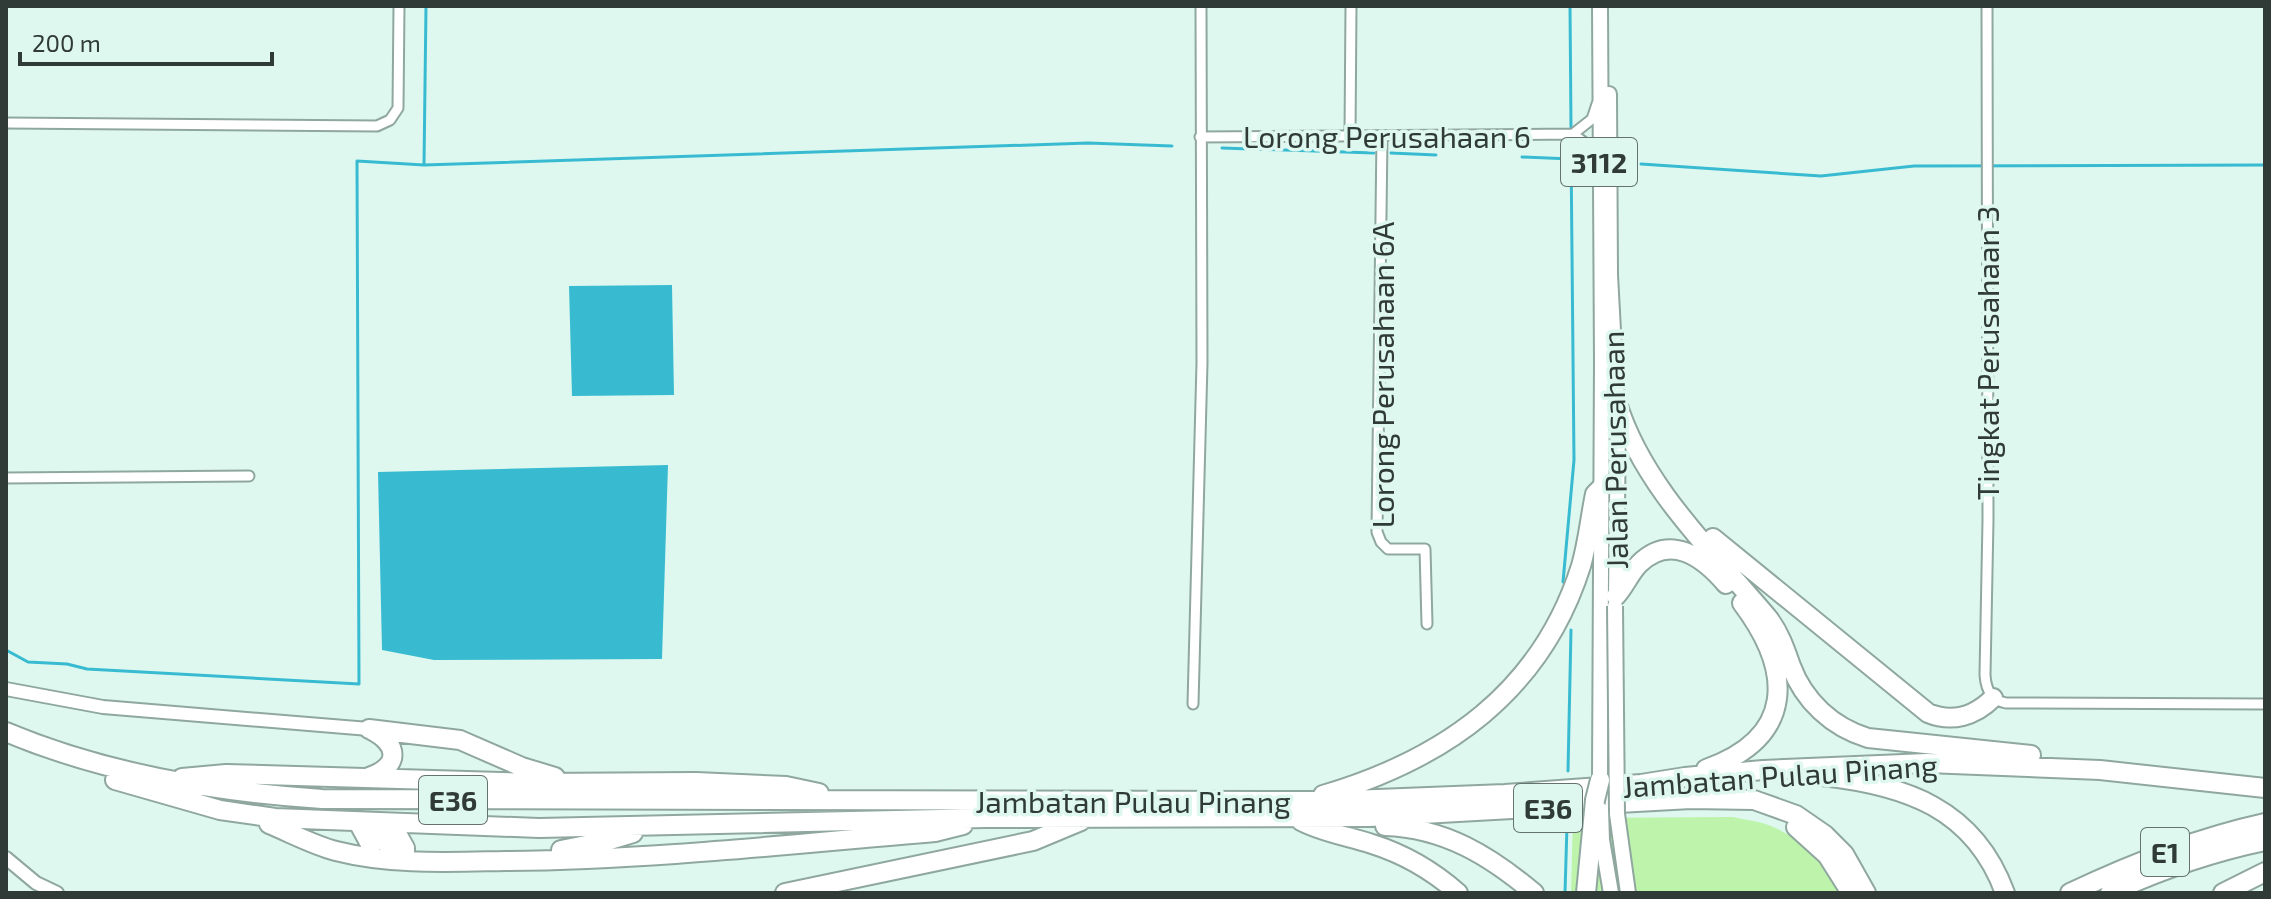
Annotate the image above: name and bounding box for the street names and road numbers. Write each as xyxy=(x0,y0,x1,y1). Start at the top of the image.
street label: Lorong Perusahaan 6 xyxy=(1243,118,1531,154)
road number: 3112 xyxy=(1561,138,1637,186)
street label: Tingkat Perusahaan 3 xyxy=(1969,206,2005,500)
street label: Lorong Perusahaan 6A xyxy=(1364,221,1400,528)
street label: Jalan Perusahaan xyxy=(1594,330,1634,570)
street label: Jambatan Pulau Pinang xyxy=(1621,746,1939,804)
road number: E36 xyxy=(419,776,487,824)
street label: Jambatan Pulau Pinang xyxy=(975,783,1291,819)
road number: E36 xyxy=(1514,784,1582,832)
road number: E1 xyxy=(2141,828,2189,876)

